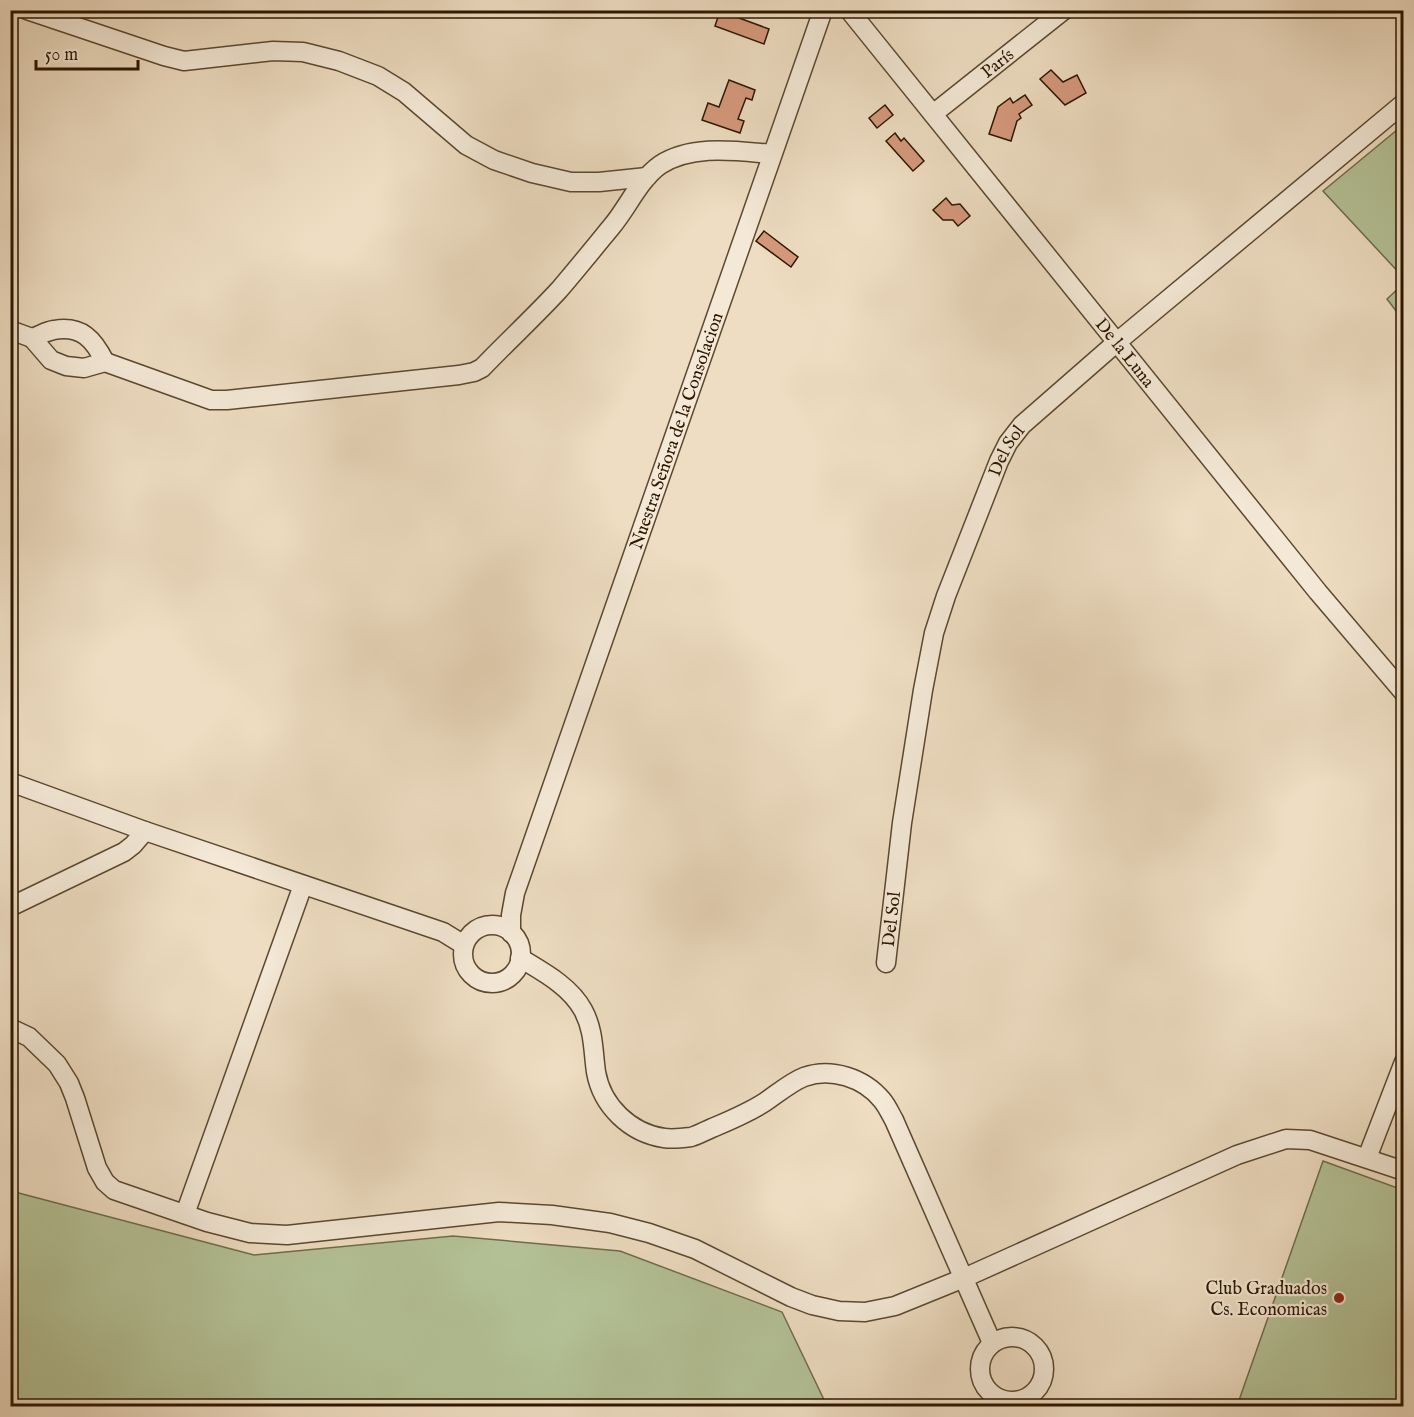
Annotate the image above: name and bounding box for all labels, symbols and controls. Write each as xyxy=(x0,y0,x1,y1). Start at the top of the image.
scale bar xyxy=(36,33,138,71)
text: 50 m xyxy=(45,44,78,67)
street label: París xyxy=(977,44,1019,84)
street label: Nuestra Señora de la Consolacion xyxy=(626,309,730,553)
street label: De la Luna xyxy=(1089,314,1159,393)
street label: Del Sol xyxy=(984,421,1031,480)
street label: Del Sol xyxy=(878,891,907,948)
place label: Club Graduados Cs. Economicas xyxy=(1205,1278,1327,1322)
marker: Club Graduados Cs. Economicas xyxy=(1332,1291,1346,1305)

